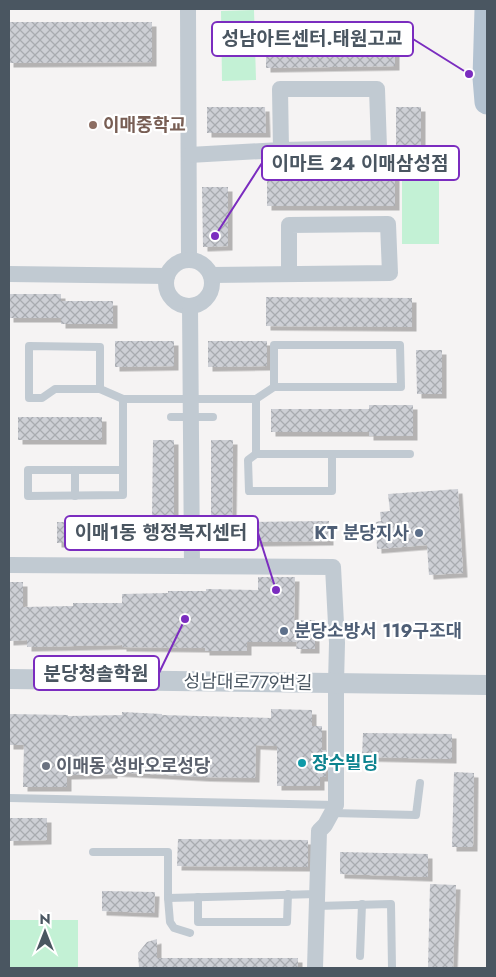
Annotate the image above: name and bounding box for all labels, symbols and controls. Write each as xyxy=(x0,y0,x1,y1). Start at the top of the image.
callout: 성남아트센터.태원고교 xyxy=(212,22,413,56)
text: 성남아트센터.태원고교 xyxy=(222,25,402,52)
place label: 이매중학교 xyxy=(103,112,186,138)
marker: 이매중학교 xyxy=(87,119,99,131)
callout: 이마트 24 이매삼성점 xyxy=(262,146,459,180)
text: 이마트 24 이매삼성점 xyxy=(272,150,448,177)
callout: 이매1동 행정복지센터 xyxy=(65,516,258,550)
text: 이매1동 행정복지센터 xyxy=(75,519,247,546)
place label: KT 분당지사 xyxy=(314,520,409,546)
marker: KT 분당지사 xyxy=(413,527,425,539)
place label: 분당소방서 119구조대 xyxy=(294,618,462,644)
marker: 분당소방서 119구조대 xyxy=(278,625,290,637)
callout: 분당청솔학원 xyxy=(34,656,159,690)
text: 분당청솔학원 xyxy=(44,660,148,687)
street label: 성남대로779번길 xyxy=(183,668,313,696)
place label: 장수빌딩 xyxy=(312,750,378,776)
place label: 이매동 성바오로성당 xyxy=(56,753,210,779)
marker: 장수빌딩 xyxy=(296,757,308,769)
marker: 이매동 성바오로성당 xyxy=(40,760,52,772)
north arrow xyxy=(20,907,70,957)
text: N xyxy=(39,909,51,929)

